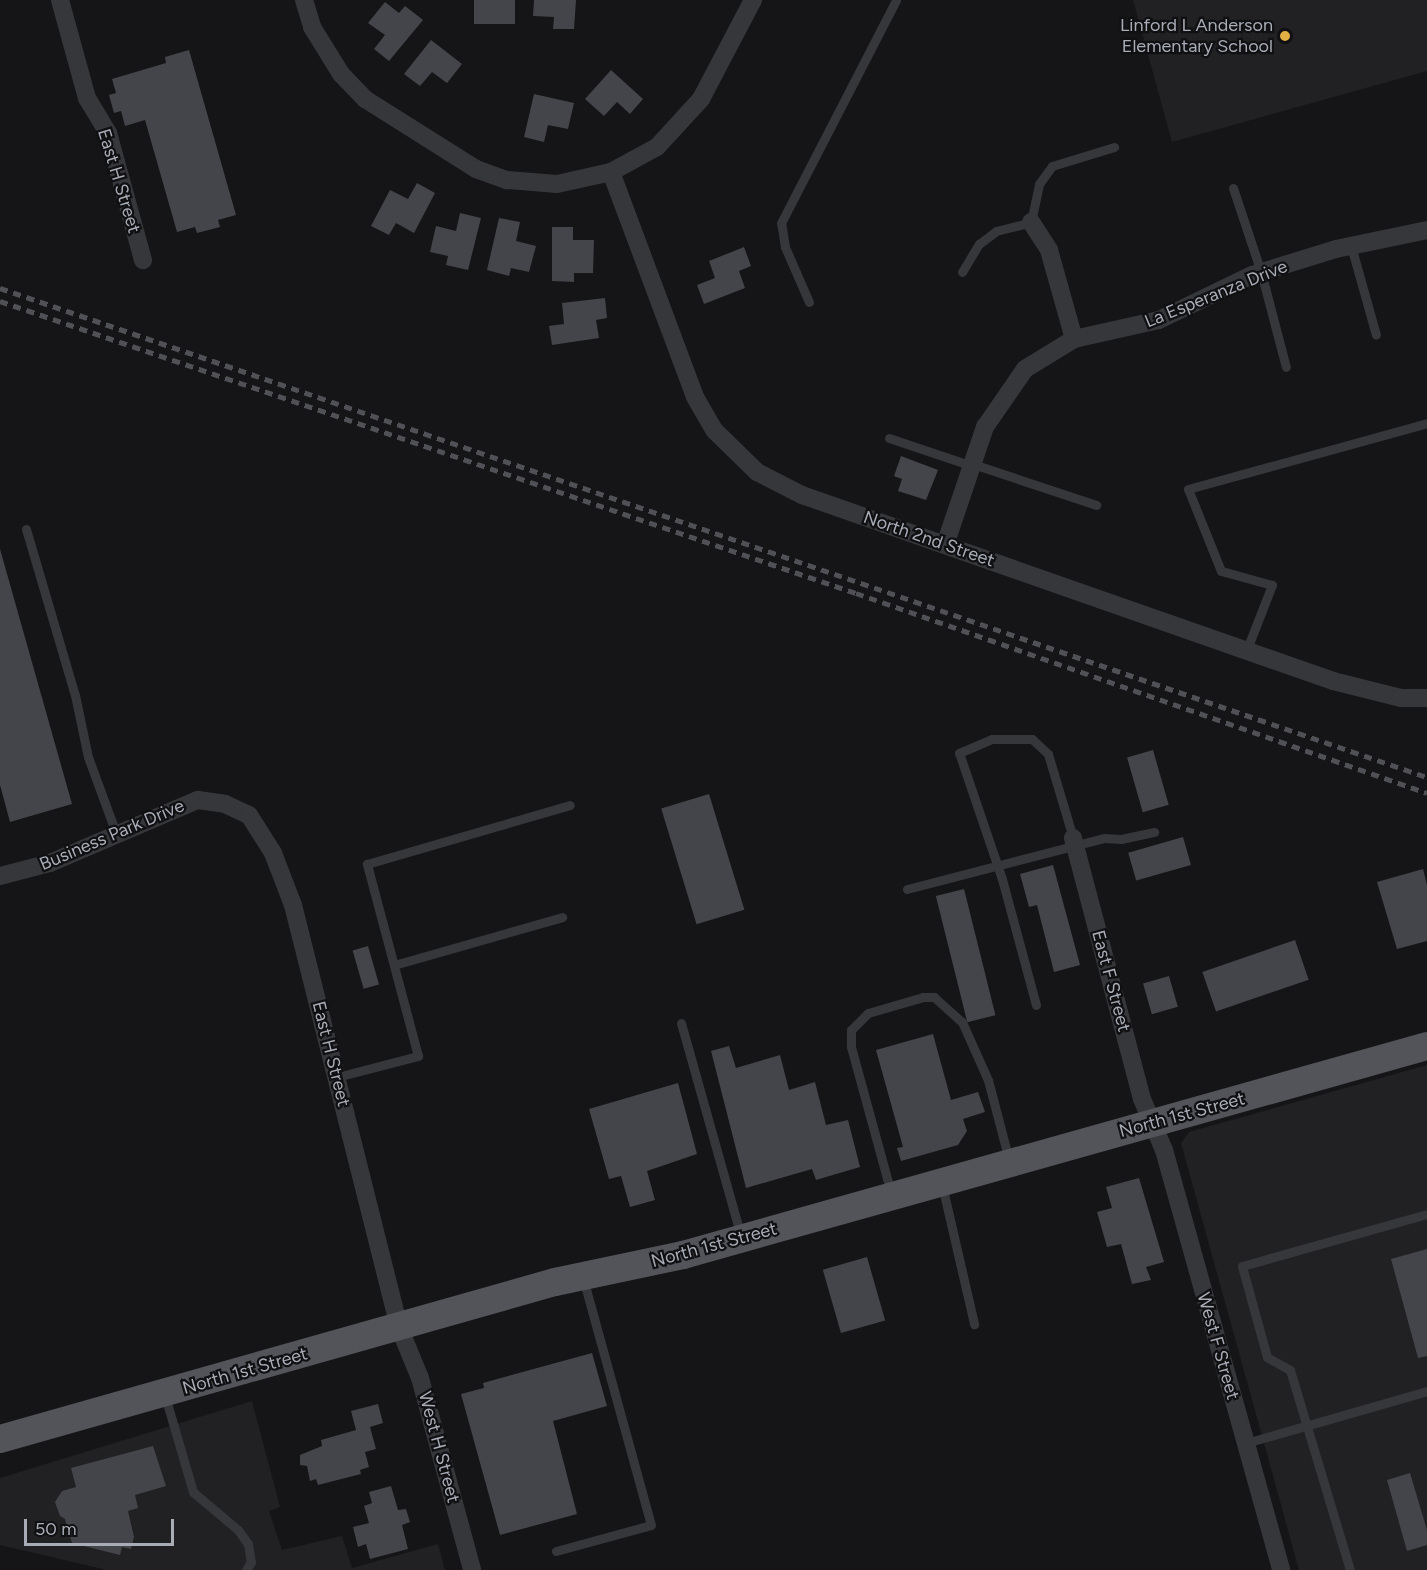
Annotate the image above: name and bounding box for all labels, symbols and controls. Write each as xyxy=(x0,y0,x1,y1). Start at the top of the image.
place label: Linford L Anderson Elementary School xyxy=(1120,15,1273,57)
marker: Linford L Anderson Elementary School xyxy=(1278,29,1292,43)
street label: East H Street xyxy=(93,126,145,236)
street label: La Esperanza Drive xyxy=(1142,256,1290,332)
street label: North 2nd Street xyxy=(861,506,997,572)
street label: Business Park Drive xyxy=(36,795,188,875)
street label: East F Street xyxy=(1087,928,1135,1034)
street label: East H Street xyxy=(307,999,355,1109)
street label: North 1st Street xyxy=(1117,1088,1247,1142)
street label: North 1st Street xyxy=(649,1218,779,1272)
street label: West F Street xyxy=(1192,1290,1244,1402)
street label: North 1st Street xyxy=(180,1343,310,1399)
street label: West H Street xyxy=(414,1389,464,1505)
scale bar xyxy=(27,1507,177,1545)
text: 50 m xyxy=(35,1518,77,1540)

